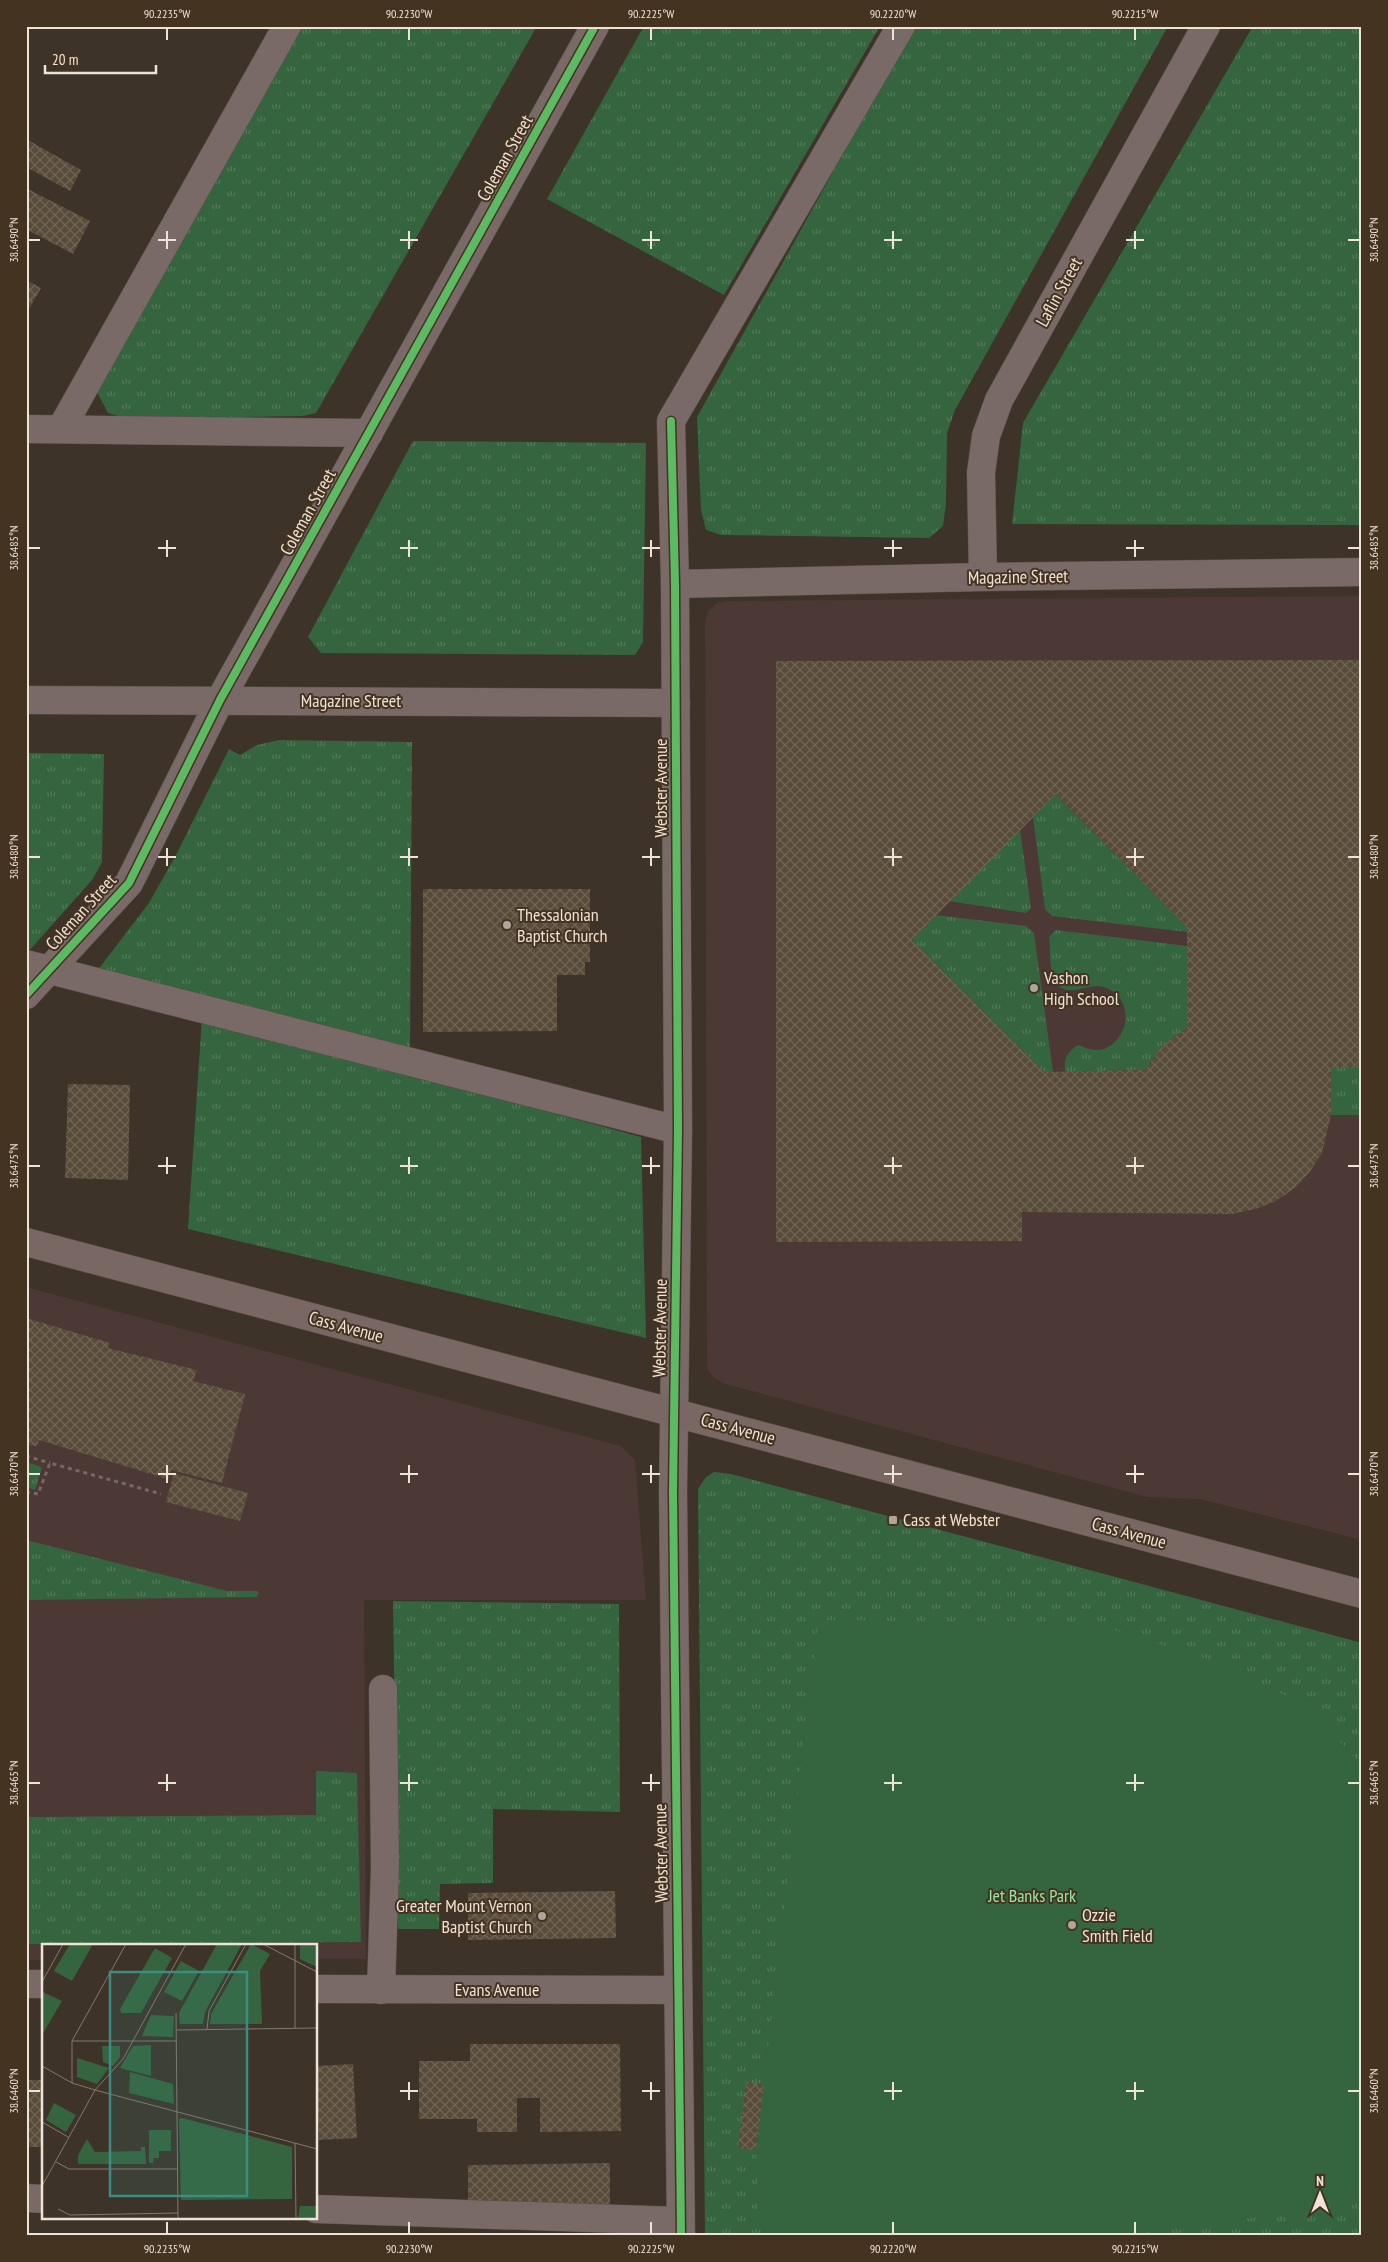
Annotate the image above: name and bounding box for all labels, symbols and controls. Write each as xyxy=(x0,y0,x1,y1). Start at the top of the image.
text: 90.2235°W xyxy=(144,6,190,21)
text: 90.2230°W xyxy=(386,6,432,21)
text: 90.2225°W xyxy=(628,6,674,21)
text: 90.2220°W xyxy=(870,6,916,21)
text: 90.2215°W xyxy=(1112,6,1158,21)
scale bar xyxy=(45,42,156,74)
text: 20 m xyxy=(52,50,78,69)
street label: Coleman Street xyxy=(471,111,538,205)
text: 38.6490°N xyxy=(6,217,21,263)
text: 38.6490°N xyxy=(1366,217,1381,263)
street label: Laflin Street xyxy=(1030,253,1087,330)
street label: Coleman Street xyxy=(274,465,341,559)
text: 38.6485°N xyxy=(6,525,21,571)
text: 38.6485°N xyxy=(1366,525,1381,571)
street label: Magazine Street xyxy=(968,564,1068,589)
street label: Magazine Street xyxy=(301,689,401,712)
street label: Webster Avenue xyxy=(649,739,672,837)
text: 38.6480°N xyxy=(6,834,21,880)
text: 38.6480°N xyxy=(1366,834,1381,880)
street label: Coleman Street xyxy=(40,869,121,955)
place label: Thessalonian Baptist Church xyxy=(517,903,607,947)
marker: Thessalonian Baptist Church xyxy=(501,919,513,931)
place label: Vashon High School xyxy=(1043,966,1120,1010)
marker: Vashon High School xyxy=(1028,982,1040,994)
text: 38.6475°N xyxy=(6,1143,21,1189)
text: 38.6475°N xyxy=(1366,1143,1381,1189)
street label: Webster Avenue xyxy=(647,1278,672,1378)
street label: Cass Avenue xyxy=(306,1306,386,1347)
street label: Cass Avenue xyxy=(698,1408,778,1449)
text: 38.6470°N xyxy=(6,1451,21,1497)
text: 38.6470°N xyxy=(1366,1451,1381,1497)
place label: Cass at Webster xyxy=(903,1508,1000,1531)
street label: Cass Avenue xyxy=(1089,1512,1169,1553)
marker: Cass at Webster xyxy=(887,1514,899,1526)
text: 38.6465°N xyxy=(6,1760,21,1806)
text: 38.6465°N xyxy=(1366,1760,1381,1806)
street label: Webster Avenue xyxy=(648,1803,673,1903)
park label: Jet Banks Park xyxy=(987,1884,1076,1907)
place label: Greater Mount Vernon Baptist Church xyxy=(396,1894,532,1938)
place label: Ozzie Smith Field xyxy=(1082,1903,1153,1947)
marker: Greater Mount Vernon Baptist Church xyxy=(536,1910,548,1922)
marker: Ozzie Smith Field xyxy=(1066,1919,1078,1931)
inset map xyxy=(42,1944,318,2220)
street label: Evans Avenue xyxy=(455,1978,539,2001)
text: 38.6460°N xyxy=(6,2068,21,2114)
text: 38.6460°N xyxy=(1366,2068,1381,2114)
north arrow xyxy=(1296,2170,1346,2220)
text: N xyxy=(1316,2172,1324,2190)
text: 90.2235°W xyxy=(144,2241,190,2256)
text: 90.2230°W xyxy=(386,2241,432,2256)
text: 90.2225°W xyxy=(628,2241,674,2256)
text: 90.2220°W xyxy=(870,2241,916,2256)
text: 90.2215°W xyxy=(1112,2241,1158,2256)

